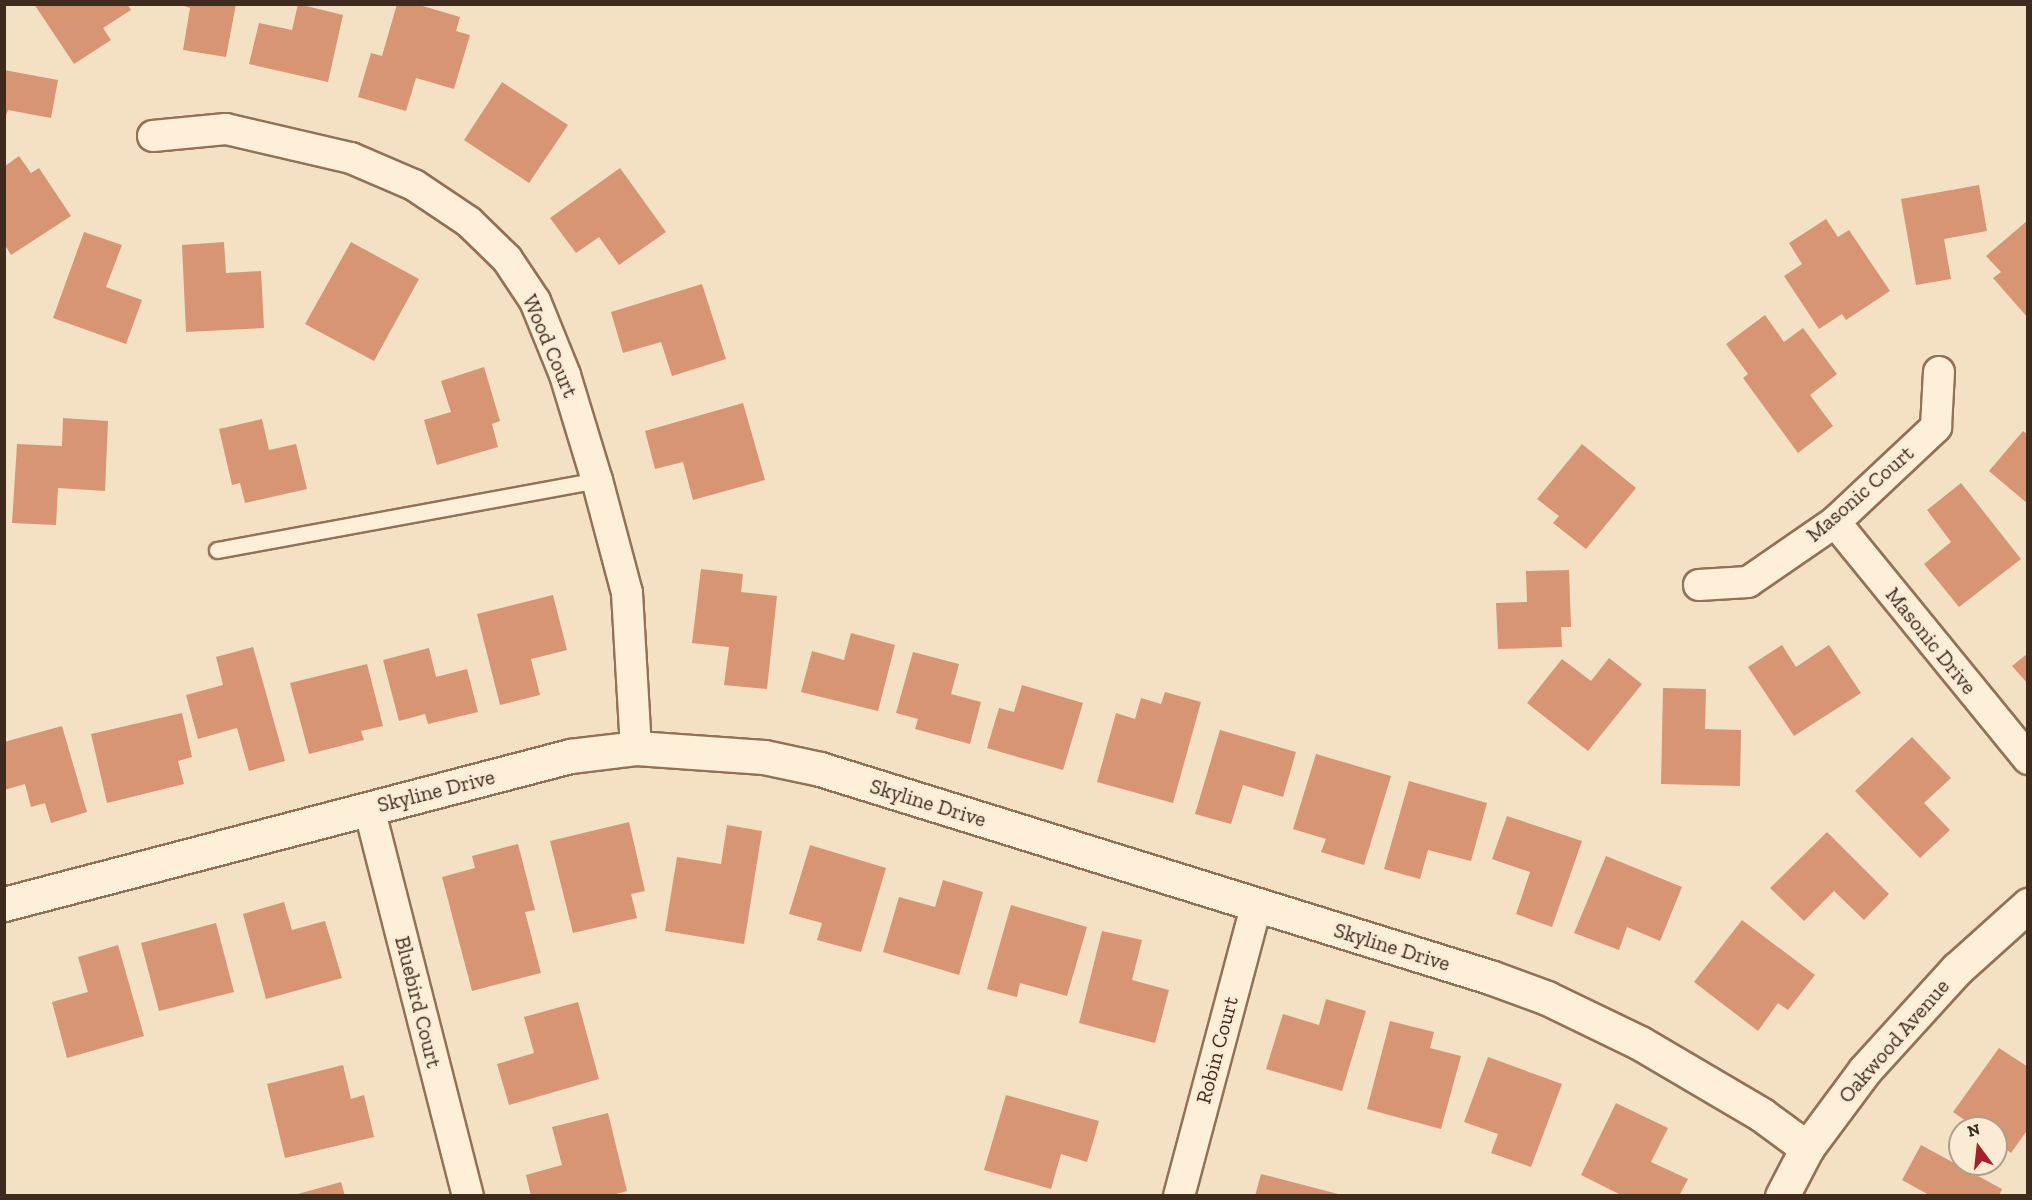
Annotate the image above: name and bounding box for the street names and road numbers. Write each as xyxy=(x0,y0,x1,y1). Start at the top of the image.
street label: Wood Court xyxy=(517,291,583,401)
street label: Masonic Court xyxy=(1801,441,1919,547)
street label: Masonic Drive xyxy=(1880,582,1982,700)
street label: Skyline Drive xyxy=(375,764,497,818)
street label: Skyline Drive xyxy=(867,773,989,833)
street label: Skyline Drive xyxy=(1331,917,1453,977)
street label: Bluebird Court xyxy=(389,934,447,1070)
street label: Oakwood Avenue xyxy=(1833,974,1955,1108)
street label: Robin Court xyxy=(1191,994,1243,1106)

